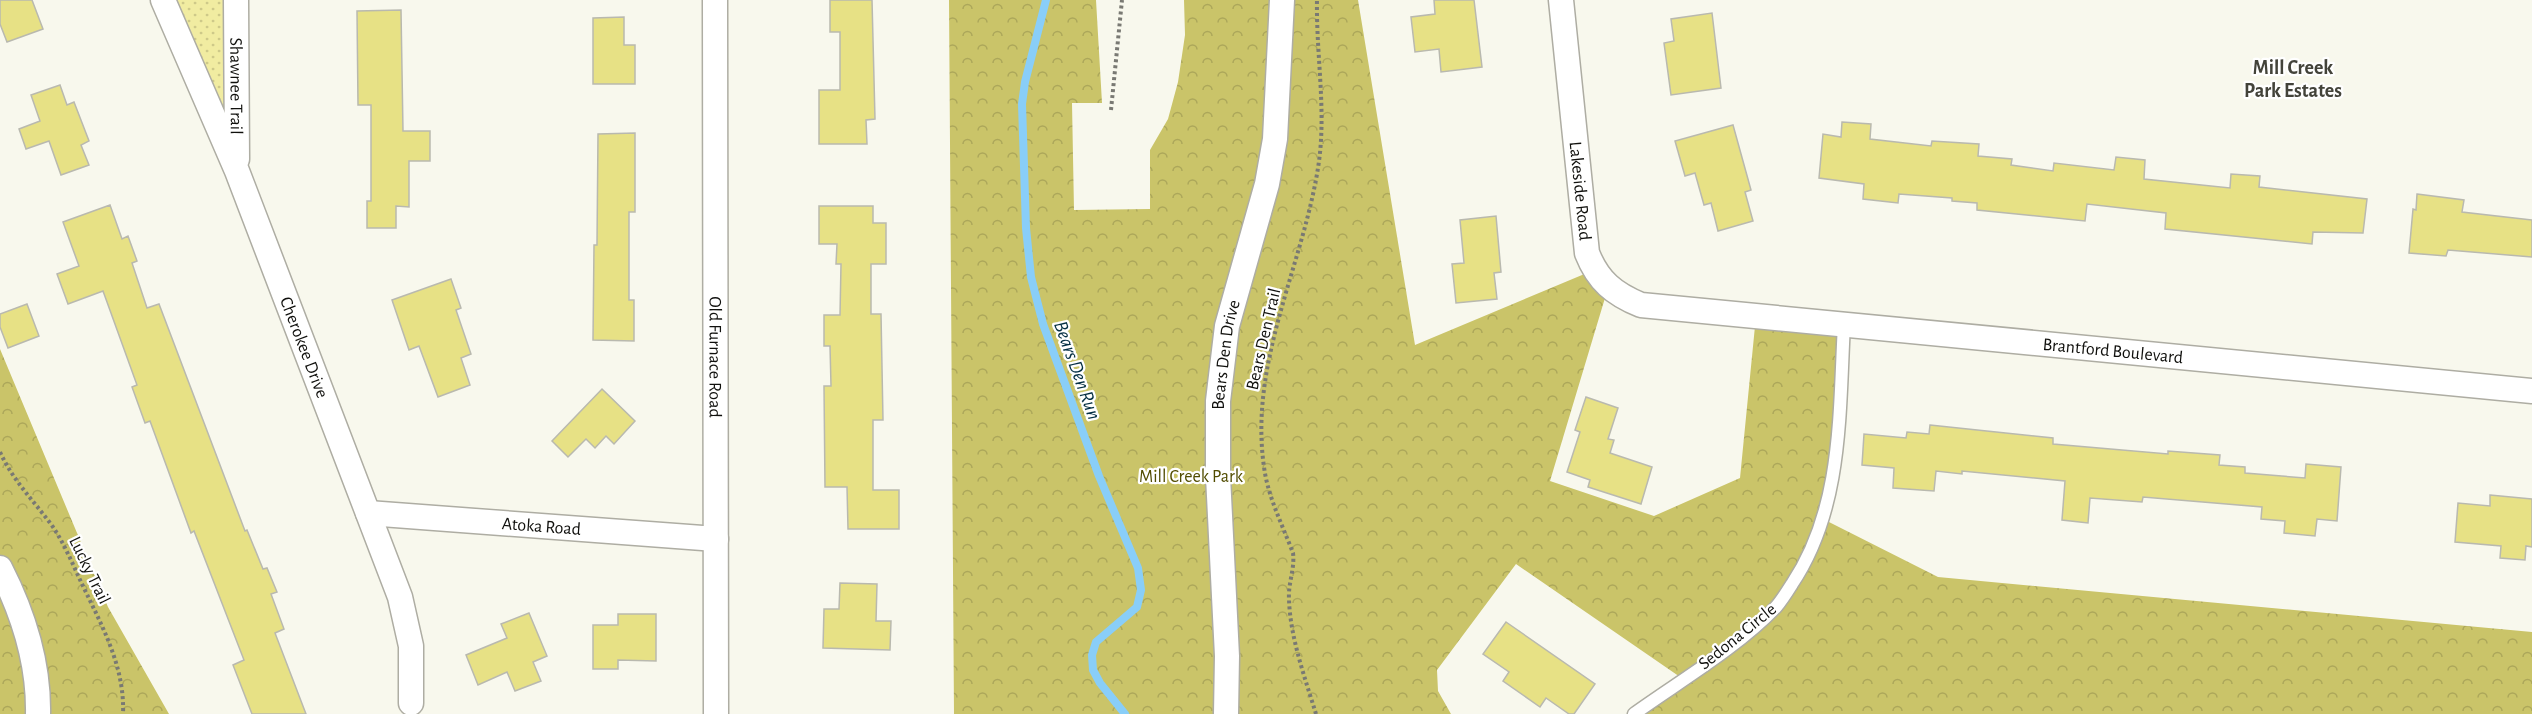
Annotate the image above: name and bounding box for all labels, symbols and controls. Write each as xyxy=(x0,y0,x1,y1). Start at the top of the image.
street label: Shawnee Trail xyxy=(226,37,245,135)
district label: Mill Creek Park Estates xyxy=(2244,58,2342,101)
street label: Lakeside Road xyxy=(1566,141,1594,242)
street label: Bears Den Trail xyxy=(1244,287,1284,392)
street label: Cherokee Drive xyxy=(276,295,331,401)
street label: Old Furnace Road xyxy=(705,296,724,418)
street label: Bears Den Drive xyxy=(1210,298,1244,410)
water label: Bears Den Run xyxy=(1050,318,1104,422)
street label: Brantford Boulevard xyxy=(2042,336,2184,367)
park label: Mill Creek Park xyxy=(1139,468,1244,486)
street label: Atoka Road xyxy=(501,515,582,539)
street label: Lucky Trail xyxy=(65,534,113,607)
street label: Sedona Circle xyxy=(1695,600,1780,673)

